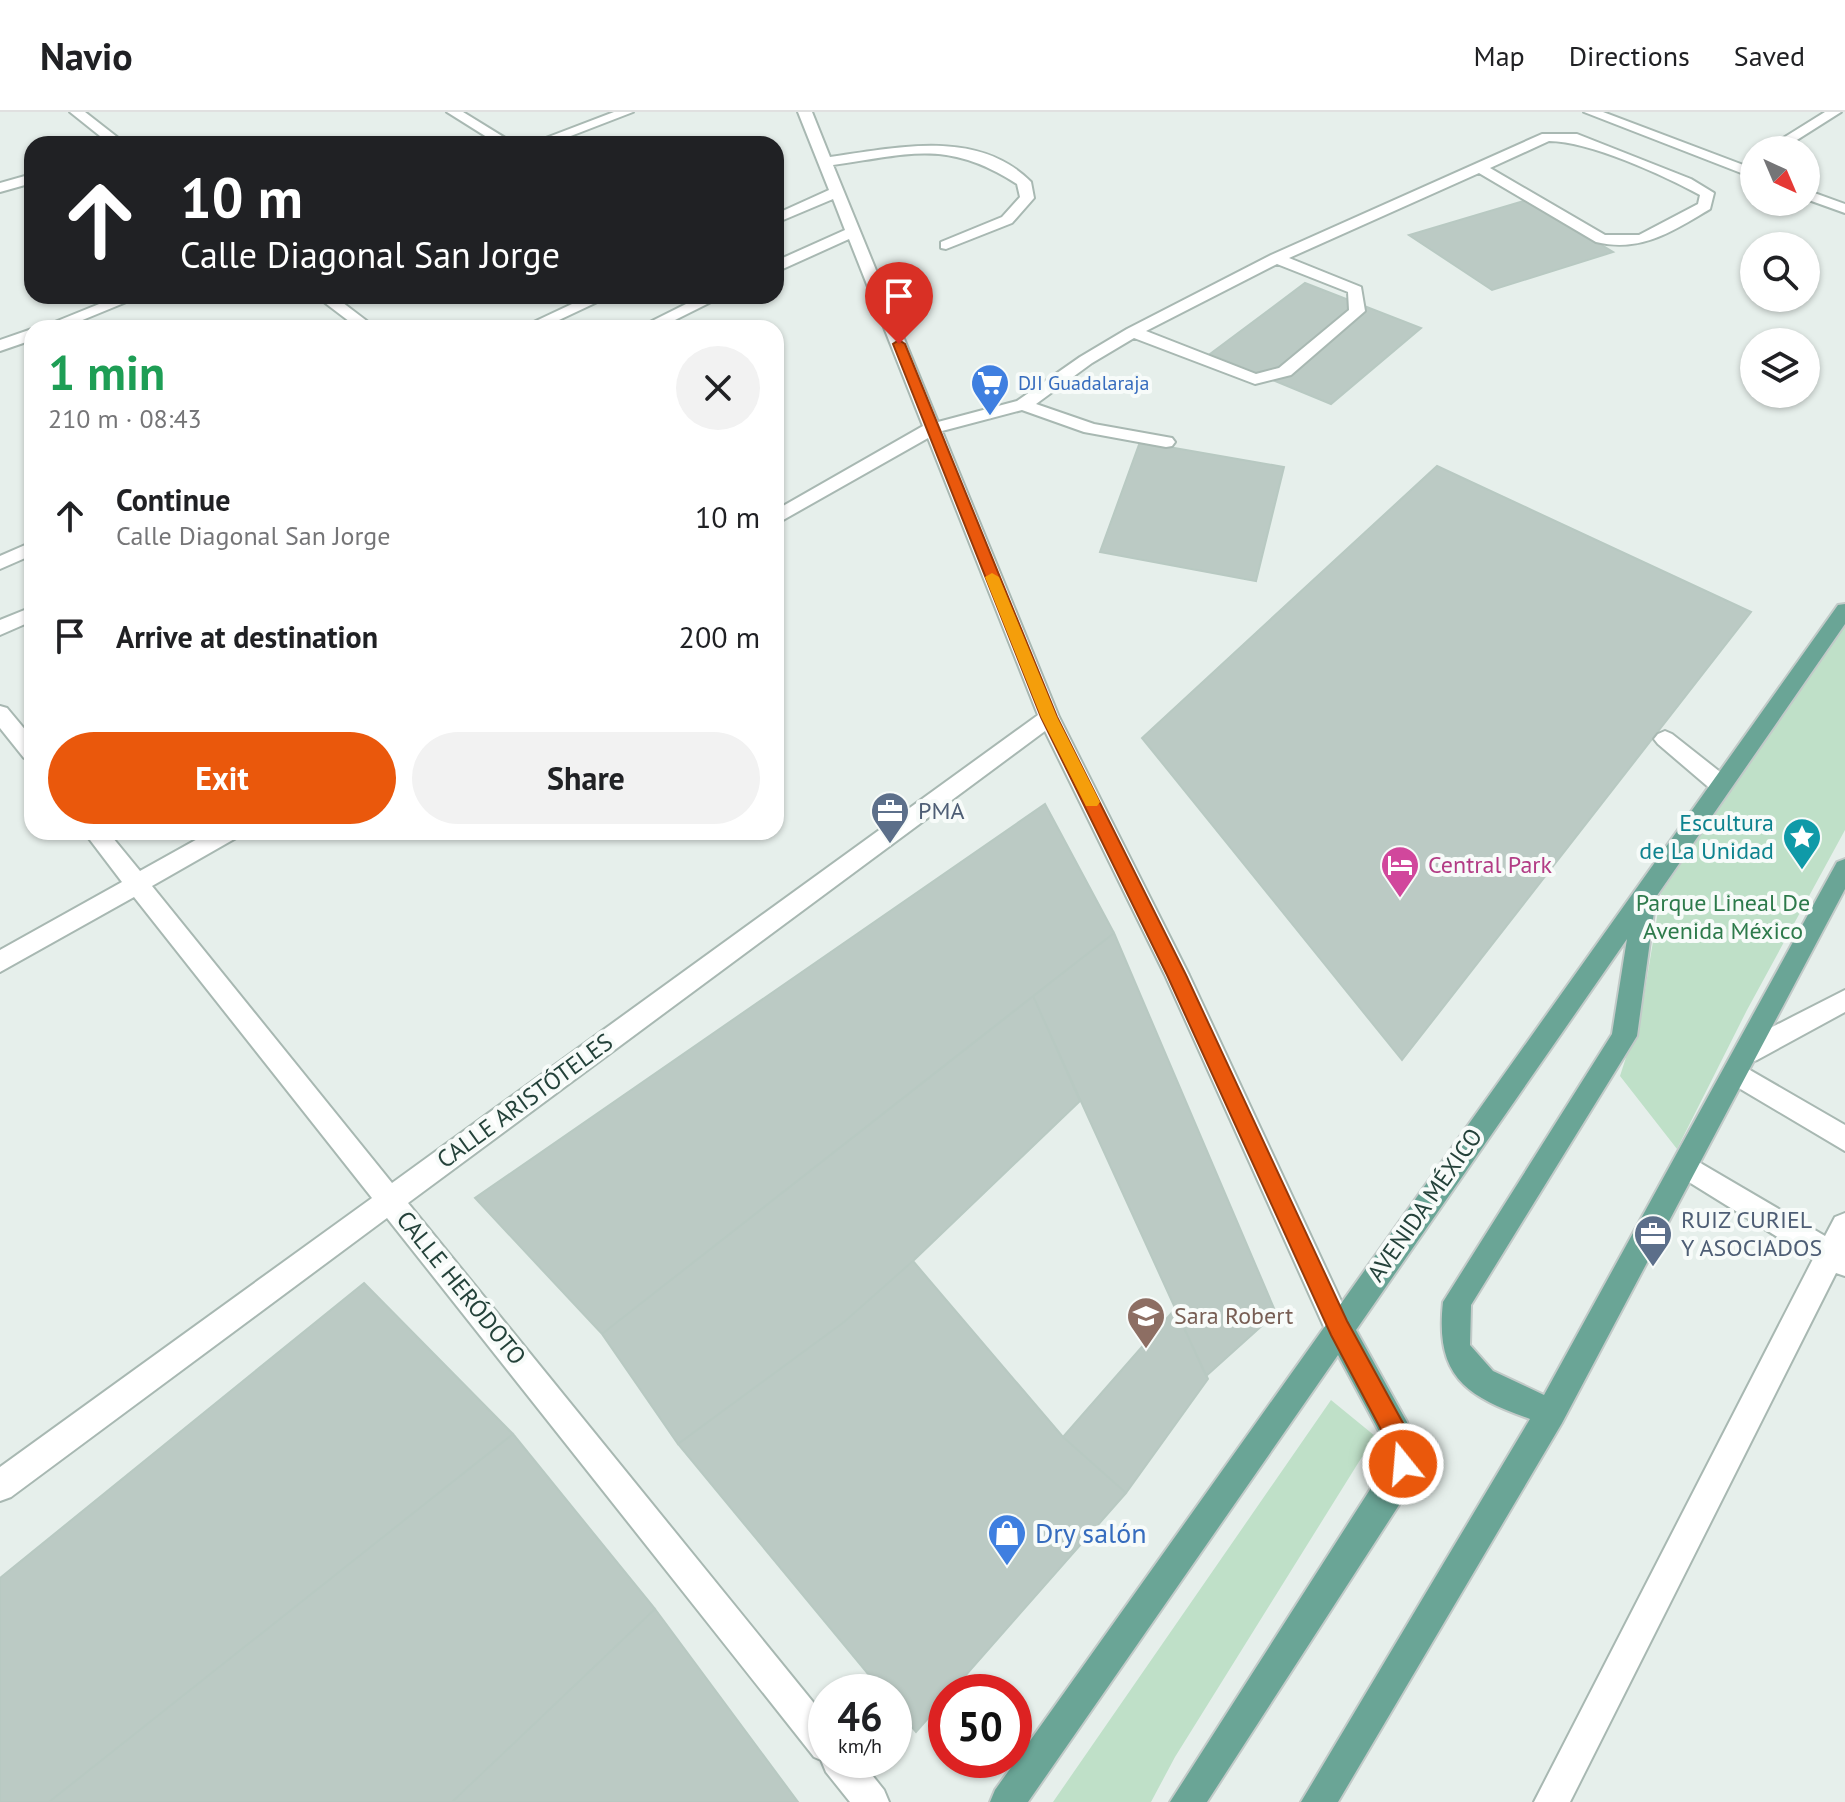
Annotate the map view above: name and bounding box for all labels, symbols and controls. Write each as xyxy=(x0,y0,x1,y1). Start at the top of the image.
text: Navio xyxy=(40,31,133,80)
text: Map xyxy=(1474,37,1525,74)
text: Directions xyxy=(1569,37,1690,74)
text: Saved xyxy=(1734,37,1805,74)
north arrow xyxy=(1740,136,1820,216)
map controls xyxy=(1740,136,1820,408)
text: 10 m xyxy=(180,161,303,233)
icon: ahead xyxy=(48,168,152,272)
text: Calle Diagonal San Jorge xyxy=(180,231,560,278)
button: search xyxy=(1740,232,1820,312)
pin xyxy=(865,262,933,344)
icon: arrive xyxy=(877,274,921,318)
button: layers xyxy=(1740,328,1820,408)
text: 1 min xyxy=(48,341,165,403)
button: close xyxy=(676,346,760,430)
supermarket icon: DJI Guadalaraja xyxy=(969,362,1011,417)
place label: DJI Guadalaraja xyxy=(1018,370,1149,396)
text: 210 m · 08:43 xyxy=(48,402,202,435)
text: Continue xyxy=(116,480,230,519)
icon: ahead xyxy=(48,494,92,538)
text: 10 m xyxy=(695,497,760,536)
text: Calle Diagonal San Jorge xyxy=(116,519,390,552)
icon: arrive xyxy=(48,614,92,658)
text: Arrive at destination xyxy=(116,617,378,656)
text: 200 m xyxy=(679,617,760,656)
button: Exit xyxy=(48,732,396,824)
button: Share xyxy=(412,732,760,824)
office icon: PMA xyxy=(869,790,911,845)
place label: PMA xyxy=(918,795,964,826)
place label: Escultura de La Unidad xyxy=(1639,807,1774,866)
place icon: Escultura de La Unidad xyxy=(1781,816,1823,871)
hotel icon: Central Park xyxy=(1379,844,1421,899)
place label: Central Park xyxy=(1428,849,1552,880)
park label: Parque Lineal De Avenida México xyxy=(1636,887,1810,946)
street label: CALLE ARISTÓTELES xyxy=(431,1026,619,1175)
street label: AVENIDA MÉXICO xyxy=(1360,1122,1489,1287)
street label: CALLE HERÓDOTO xyxy=(390,1204,533,1371)
place label: RUIZ CURIEL Y ASOCIADOS xyxy=(1681,1204,1822,1263)
office icon: RUIZ CURIEL Y ASOCIADOS xyxy=(1632,1213,1674,1268)
school or university icon: Sara Robert xyxy=(1125,1295,1167,1350)
place label: Sara Robert xyxy=(1174,1300,1293,1331)
position arrow xyxy=(1361,1422,1445,1506)
shop icon: Dry salón xyxy=(986,1512,1028,1567)
place label: Dry salón xyxy=(1035,1514,1147,1551)
speed limit sign: 50 xyxy=(928,1674,1032,1778)
text: 46 xyxy=(837,1690,883,1742)
text: km/h xyxy=(838,1733,882,1759)

